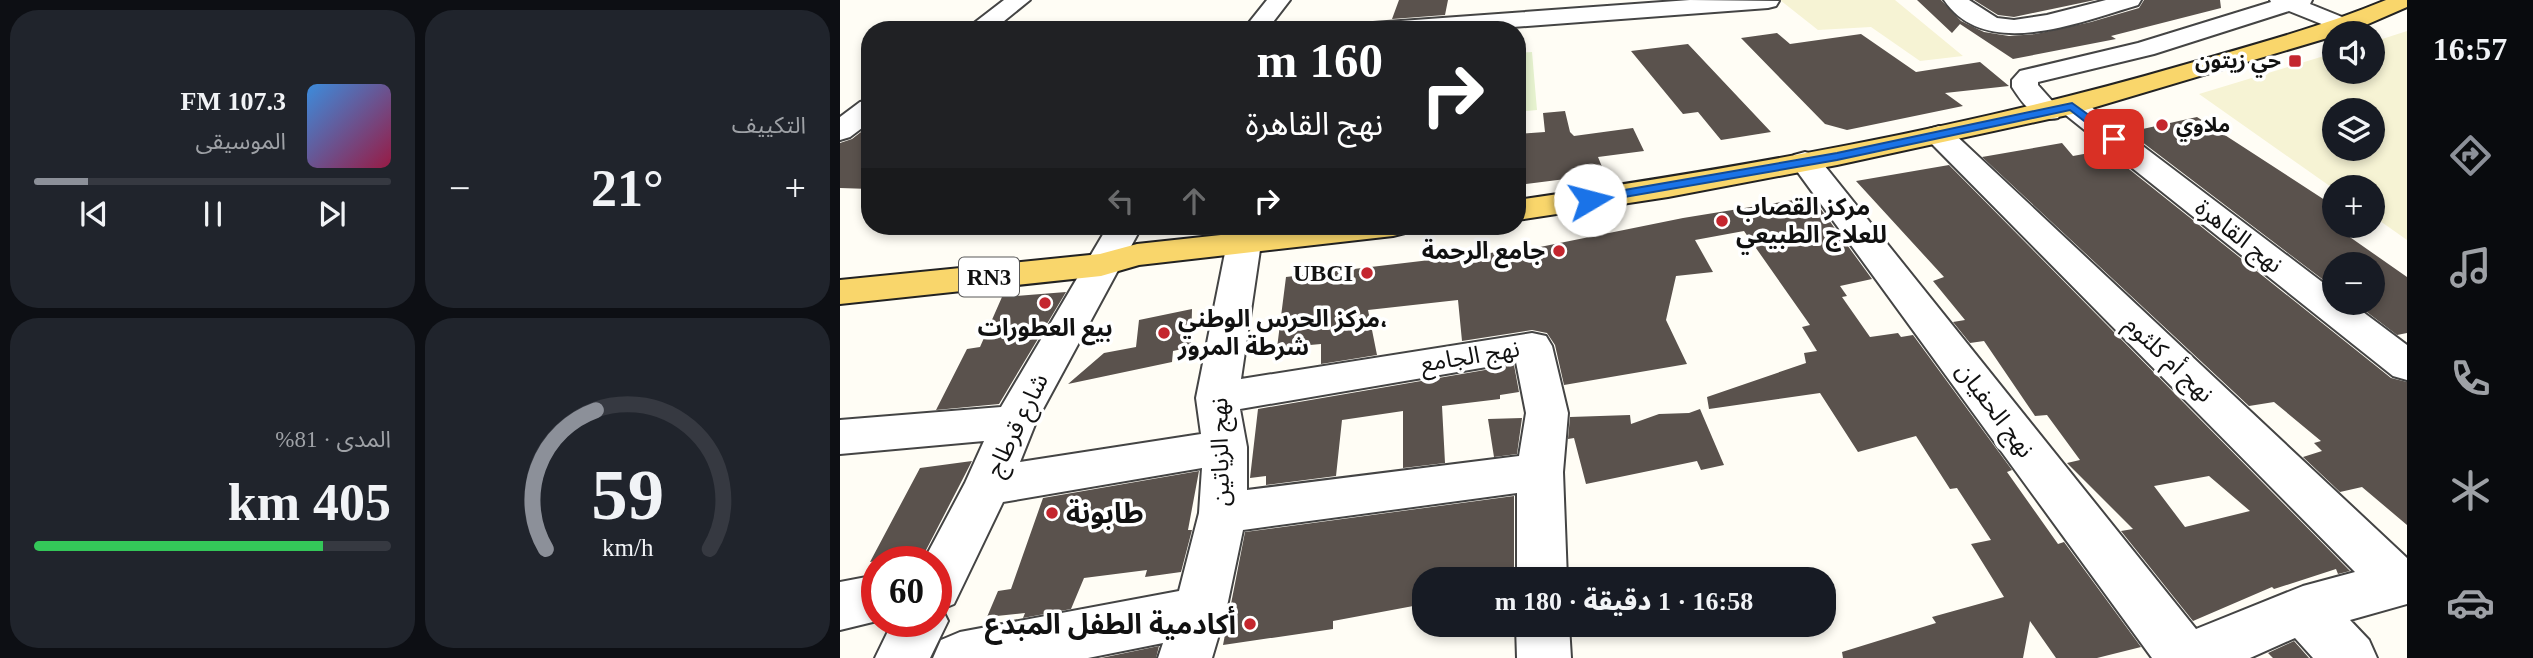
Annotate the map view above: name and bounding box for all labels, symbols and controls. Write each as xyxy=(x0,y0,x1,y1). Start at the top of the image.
map controls xyxy=(2322,21,2385,315)
button: sound xyxy=(2322,21,2385,84)
text: 16:57 xyxy=(2433,31,2507,67)
text: 160 m xyxy=(1256,33,1383,88)
icon: right xyxy=(1407,49,1498,140)
place label: حي زيتون xyxy=(2195,49,2281,78)
marker: حي زيتون xyxy=(2287,53,2303,69)
text: 107.3 FM xyxy=(181,87,286,116)
button: layers xyxy=(2322,98,2385,161)
text: نهج القاهرة xyxy=(1246,106,1383,142)
pin xyxy=(2084,109,2144,169)
text: التكييف xyxy=(732,113,806,138)
place label: ملاوي xyxy=(2176,113,2230,142)
marker: ملاوي xyxy=(2154,117,2170,133)
icon: arrive xyxy=(2095,120,2133,158)
text: الموسيقى xyxy=(195,129,286,154)
icon: directions xyxy=(2446,131,2495,180)
text: 21° xyxy=(591,160,664,217)
position arrow xyxy=(1553,163,1627,237)
text: − xyxy=(449,167,470,209)
text: + xyxy=(785,167,806,209)
button: + xyxy=(2322,175,2385,238)
icon: left xyxy=(1102,182,1140,220)
icon: ahead xyxy=(1175,182,1213,220)
icon: right xyxy=(1248,182,1286,220)
place label: مركز القصاب للعلاج الطبيعي xyxy=(1736,194,1887,255)
street label: نهج القاهرة xyxy=(2188,194,2288,281)
icon: previous xyxy=(75,195,113,233)
icon: pause xyxy=(194,195,232,233)
icon: next xyxy=(313,195,351,233)
marker: مركز القصاب للعلاج الطبيعي xyxy=(1714,213,1730,229)
place label: جامع الرحمة xyxy=(1422,238,1545,269)
marker: جامع الرحمة xyxy=(1551,243,1567,259)
icon: music xyxy=(2446,243,2495,292)
button: − xyxy=(2322,252,2385,315)
road number: RN3 xyxy=(959,258,1019,296)
place label: UBCI xyxy=(1293,260,1353,286)
marker: UBCI xyxy=(1359,265,1375,281)
marker: بيع العطورات xyxy=(1037,295,1053,311)
place label: مركز الحرس الوطني، شرطة المرور xyxy=(1177,306,1388,361)
street label: نهج أم كلثوم xyxy=(2116,308,2221,411)
place label: بيع العطورات xyxy=(977,315,1113,346)
marker: مركز الحرس الوطني، شرطة المرور xyxy=(1156,325,1172,341)
street label: نهج الجامع xyxy=(1419,335,1522,381)
icon: phone xyxy=(2446,354,2495,403)
street label: نهج الحفيان xyxy=(1948,358,2039,465)
street label: شارع قرطاج xyxy=(981,369,1057,482)
street label: نهج الزياتين xyxy=(1206,397,1238,507)
text: المدى · 81% xyxy=(275,427,391,452)
text: 59 xyxy=(591,454,664,535)
icon: climate xyxy=(2446,466,2495,515)
text: 405 km xyxy=(228,474,391,531)
place label: طابونة xyxy=(1066,498,1144,530)
marker: طابونة xyxy=(1044,505,1060,521)
text: km/h xyxy=(602,534,654,561)
speed limit sign: 60 xyxy=(861,546,952,637)
icon: car xyxy=(2446,578,2495,627)
text: 16:58 · 1 دقيقة · 180 m xyxy=(1495,587,1753,616)
place label: أكادمية الطفل المبدع xyxy=(985,605,1236,645)
marker: أكادمية الطفل المبدع xyxy=(1242,616,1258,632)

